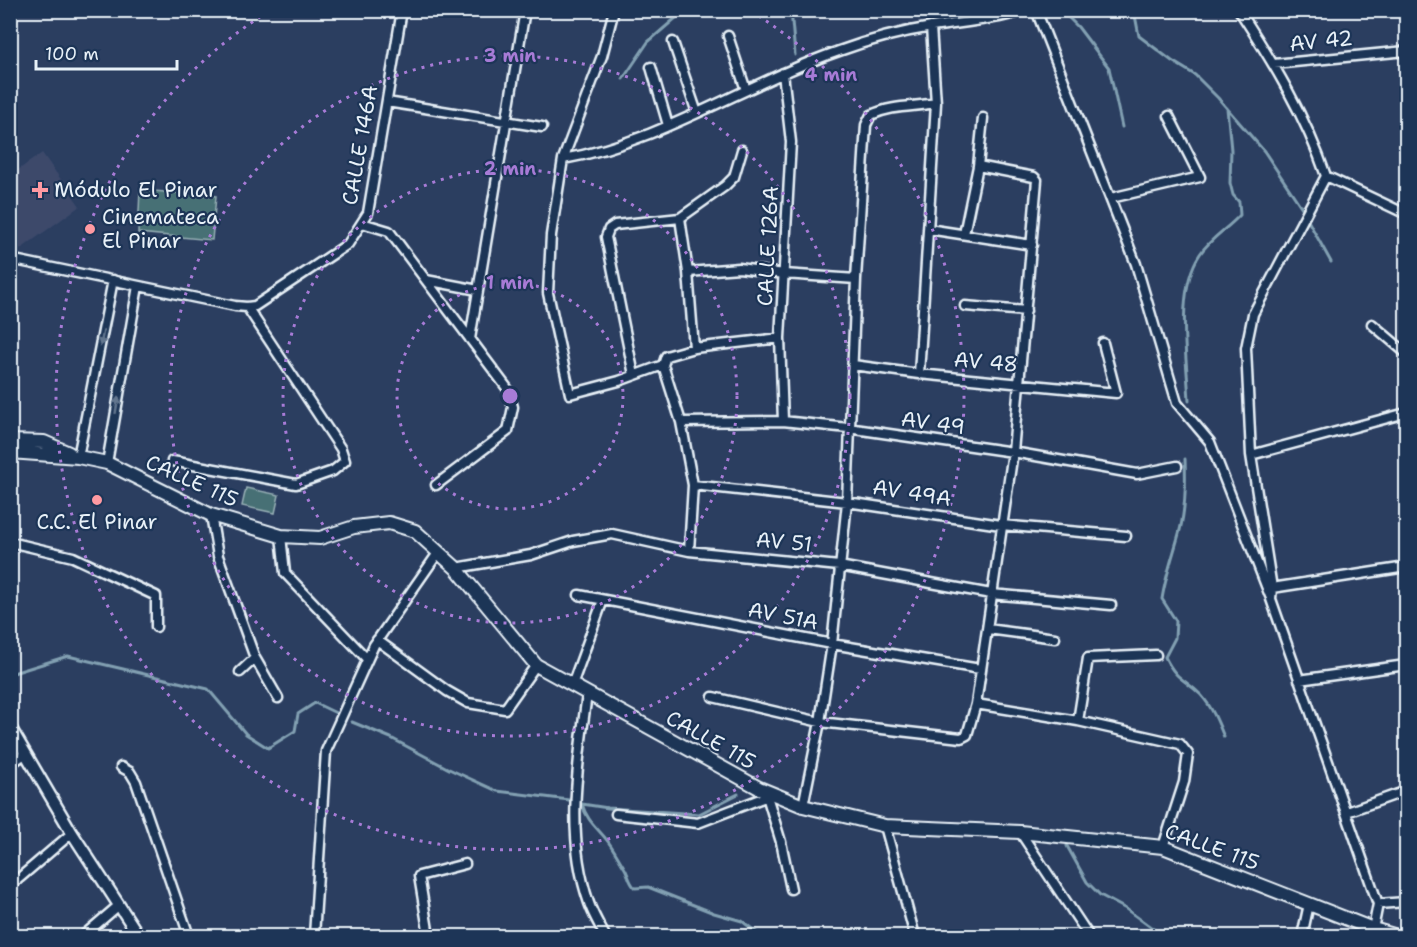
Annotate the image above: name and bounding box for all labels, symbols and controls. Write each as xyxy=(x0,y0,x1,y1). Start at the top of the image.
street label: AV 42 xyxy=(1288,24,1354,58)
scale bar xyxy=(36,33,177,71)
text: 100 m xyxy=(45,42,99,66)
text: 3 min xyxy=(484,44,536,68)
text: 4 min xyxy=(805,63,857,87)
street label: CALLE 146A xyxy=(336,83,384,207)
text: 2 min xyxy=(484,157,536,181)
place label: Módulo El Pinar xyxy=(54,176,217,204)
marker: Módulo El Pinar xyxy=(31,181,49,199)
street label: CALLE 126A xyxy=(751,185,785,307)
place label: Cinemateca El Pinar xyxy=(102,203,219,255)
marker: Cinemateca El Pinar xyxy=(83,222,97,236)
text: 1 min xyxy=(486,271,534,295)
one-way arrow xyxy=(97,328,106,347)
street label: AV 48 xyxy=(953,345,1019,379)
centre of rings xyxy=(500,386,520,406)
one-way arrow xyxy=(113,396,122,415)
street label: AV 49 xyxy=(899,405,967,441)
street label: CALLE 115 xyxy=(141,448,243,514)
street label: AV 49A xyxy=(871,473,953,513)
marker: C.C. El Pinar xyxy=(90,493,104,507)
place label: C.C. El Pinar xyxy=(36,508,158,536)
street label: AV 51 xyxy=(755,526,813,558)
street label: AV 51A xyxy=(746,595,820,637)
street label: CALLE 115 xyxy=(661,704,761,776)
street label: CALLE 115 xyxy=(1161,817,1263,877)

